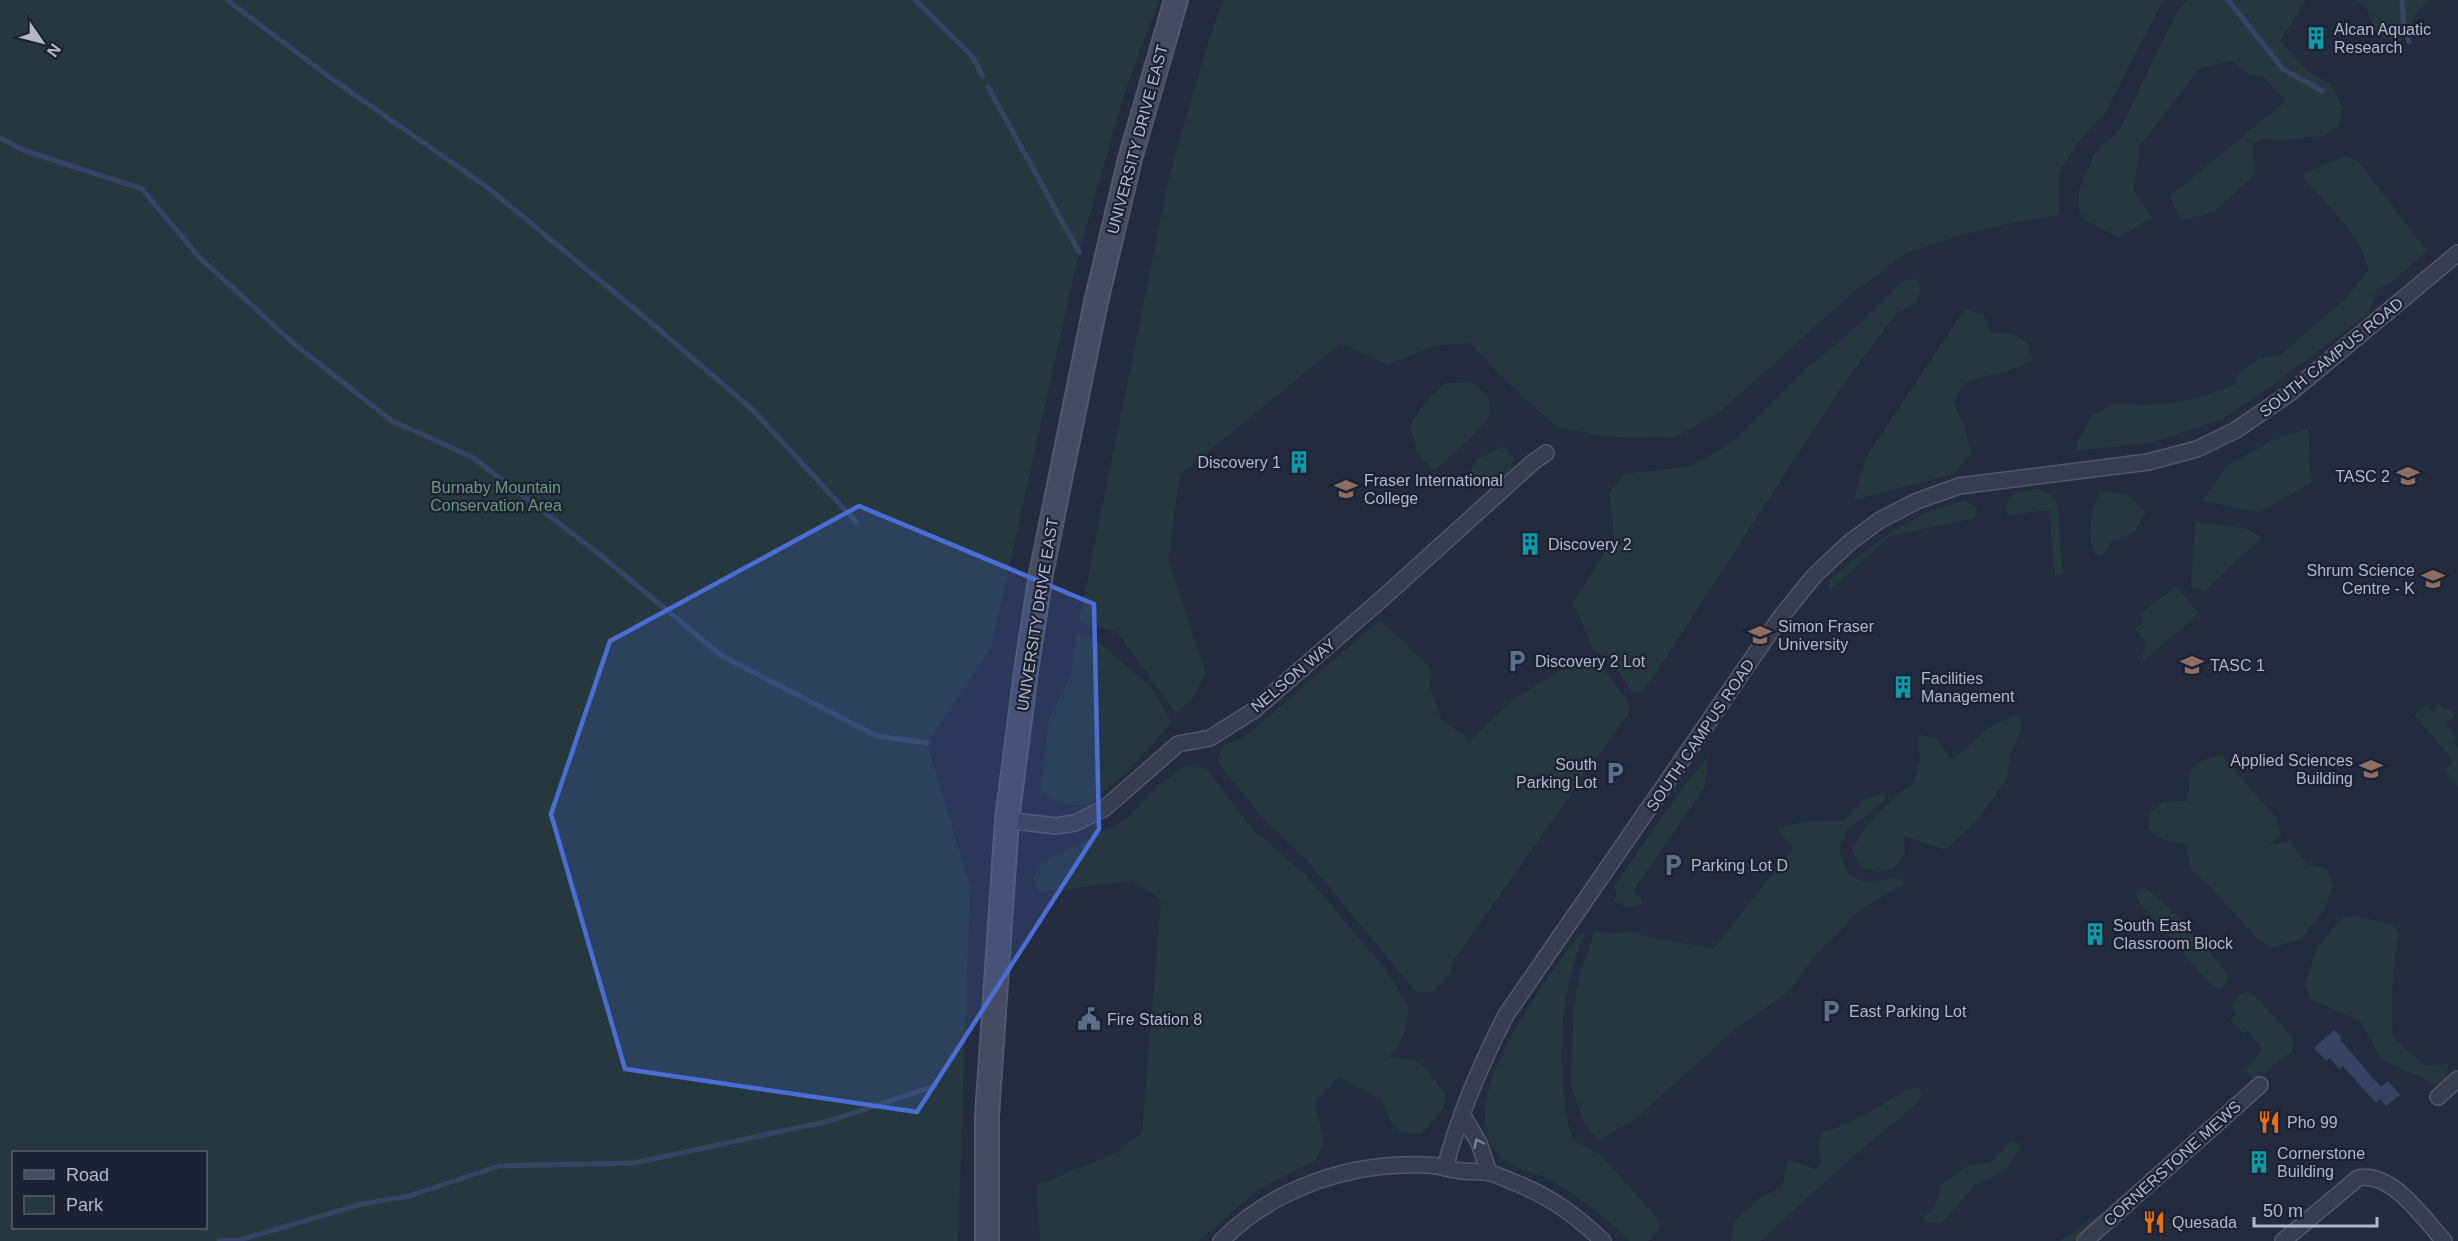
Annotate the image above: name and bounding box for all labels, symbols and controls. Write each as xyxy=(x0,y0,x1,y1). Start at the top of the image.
north arrow xyxy=(12,12,72,72)
place label: Alcan Aquatic Research xyxy=(2334,21,2431,56)
building icon: Alcan Aquatic Research xyxy=(2303,25,2329,51)
text: N xyxy=(44,41,64,60)
street label: UNIVERSITY DRIVE EAST xyxy=(1104,42,1171,236)
street label: SOUTH CAMPUS ROAD xyxy=(2256,294,2406,421)
building icon: Discovery 1 xyxy=(1286,449,1312,475)
place label: Discovery 1 xyxy=(1197,454,1281,471)
school or university icon: TASC 2 xyxy=(2395,463,2421,489)
place label: TASC 2 xyxy=(2335,468,2390,485)
place label: Fraser International College xyxy=(1364,472,1503,507)
school or university icon: Fraser International College xyxy=(1333,476,1359,502)
park label: Burnaby Mountain Conservation Area xyxy=(430,479,562,514)
street label: UNIVERSITY DRIVE EAST xyxy=(1014,516,1061,712)
building icon: Discovery 2 xyxy=(1517,531,1543,557)
place label: Discovery 2 xyxy=(1548,536,1632,553)
place label: Shrum Science Centre - K xyxy=(2307,562,2415,597)
school or university icon: Shrum Science Centre - K xyxy=(2420,566,2446,592)
place label: Simon Fraser University xyxy=(1778,618,1875,653)
school or university icon: Simon Fraser University xyxy=(1747,622,1773,648)
street label: NELSON WAY xyxy=(1248,635,1339,716)
parking icon: Discovery 2 Lot xyxy=(1504,648,1530,674)
school or university icon: TASC 1 xyxy=(2179,652,2205,678)
place label: Discovery 2 Lot xyxy=(1535,653,1646,670)
street label: SOUTH CAMPUS ROAD xyxy=(1643,656,1758,814)
place label: TASC 1 xyxy=(2210,657,2265,674)
place label: Facilities Management xyxy=(1921,670,2015,705)
building icon: Facilities Management xyxy=(1890,674,1916,700)
place label: Applied Sciences Building xyxy=(2230,752,2353,787)
place label: South Parking Lot xyxy=(1516,756,1598,791)
school or university icon: Applied Sciences Building xyxy=(2358,756,2384,782)
parking icon: South Parking Lot xyxy=(1602,760,1628,786)
parking icon: Parking Lot D xyxy=(1660,852,1686,878)
place label: Parking Lot D xyxy=(1691,857,1788,874)
place label: South East Classroom Block xyxy=(2113,917,2234,952)
building icon: South East Classroom Block xyxy=(2082,921,2108,947)
parking icon: East Parking Lot xyxy=(1818,998,1844,1024)
place label: East Parking Lot xyxy=(1849,1003,1967,1020)
public building icon: Fire Station 8 xyxy=(1076,1006,1102,1032)
place label: Fire Station 8 xyxy=(1107,1011,1202,1028)
street label: CORNERSTONE MEWS xyxy=(2100,1097,2244,1229)
restaurant icon: Pho 99 xyxy=(2256,1109,2282,1135)
place label: Pho 99 xyxy=(2287,1114,2338,1131)
one-way arrow xyxy=(1473,1138,1485,1149)
place label: Cornerstone Building xyxy=(2277,1145,2365,1180)
building icon: Cornerstone Building xyxy=(2246,1149,2272,1175)
legend xyxy=(12,1151,207,1229)
text: Road xyxy=(66,1165,109,1185)
scale bar xyxy=(2254,1190,2377,1228)
text: Park xyxy=(66,1195,104,1215)
text: 50 m xyxy=(2263,1201,2303,1221)
restaurant icon: Quesada xyxy=(2141,1209,2167,1235)
place label: Quesada xyxy=(2172,1214,2237,1231)

